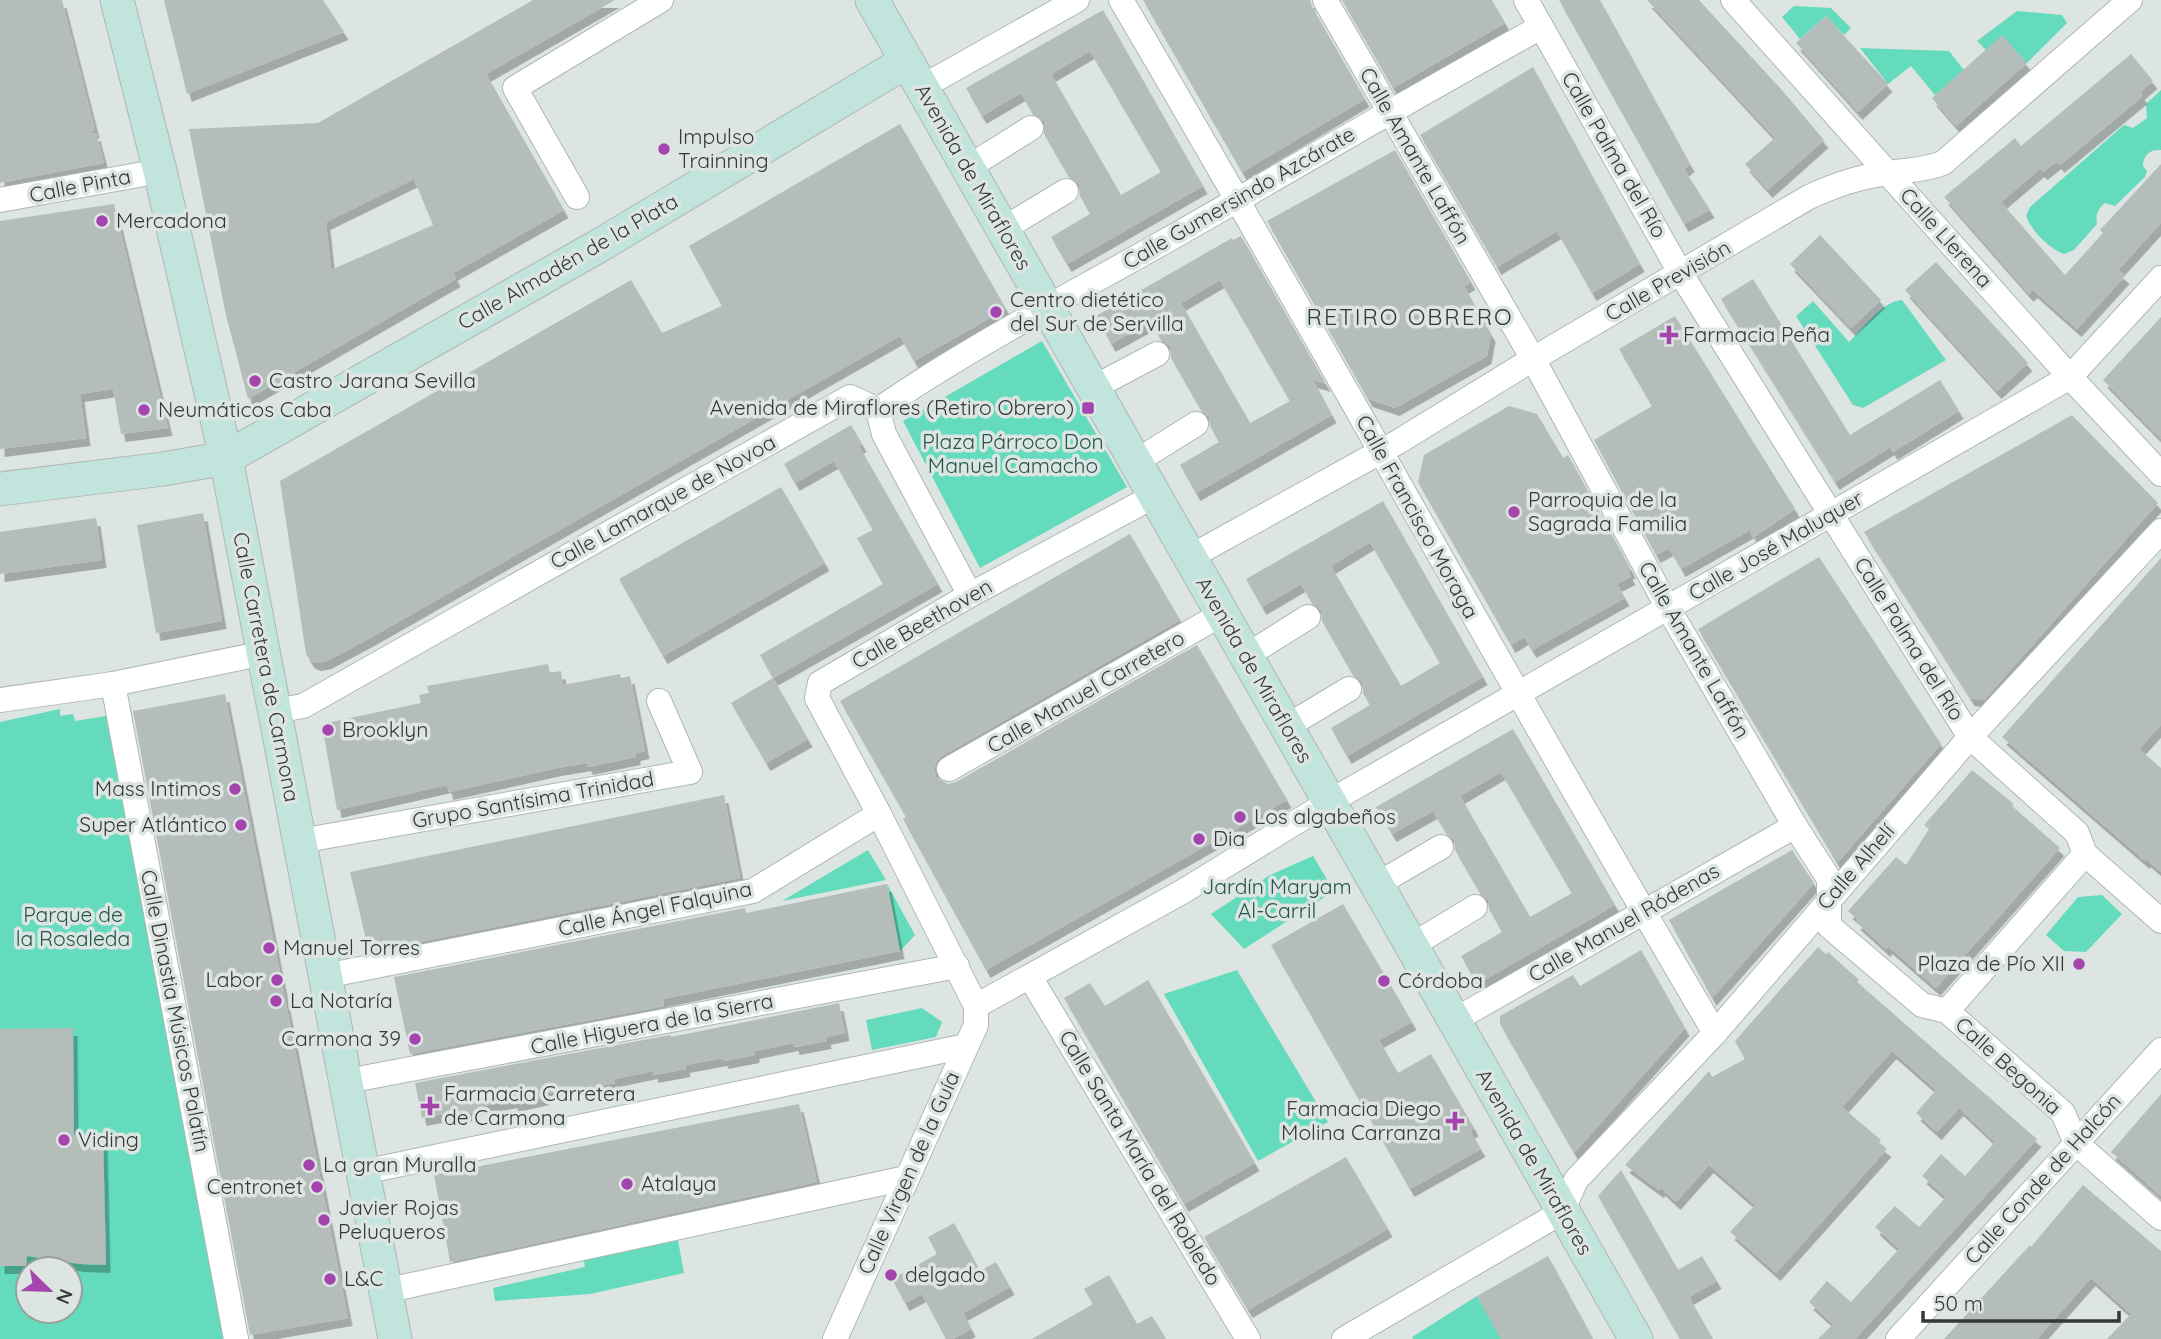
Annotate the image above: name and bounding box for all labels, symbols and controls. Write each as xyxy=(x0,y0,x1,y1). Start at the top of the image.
street label: Calle Amante Laffón xyxy=(1355,63,1477,248)
street label: Calle Palma del Río xyxy=(1557,67,1673,242)
street label: Avenida de Miraflores xyxy=(910,79,1038,274)
street label: Calle Gumersindo Azcárate xyxy=(1118,120,1359,274)
place label: Impulso Trainning xyxy=(678,123,769,173)
marker: Impulso Trainning xyxy=(656,141,672,157)
street label: Calle Pinta xyxy=(27,162,133,208)
street label: Calle Llerena xyxy=(1895,182,1998,293)
street label: Calle Almadén de la Plata xyxy=(453,187,682,335)
place label: Mercadona xyxy=(116,207,227,233)
marker: Mercadona xyxy=(94,213,110,229)
street label: Calle Previsión xyxy=(1600,234,1735,326)
place label: Centro dietético del Sur de Servilla xyxy=(1010,286,1184,336)
district label: RETIRO OBRERO xyxy=(1306,302,1514,331)
marker: Centro dietético del Sur de Servilla xyxy=(988,304,1004,320)
place label: Farmacia Peña xyxy=(1683,321,1830,347)
marker: Farmacia Peña xyxy=(1661,327,1677,343)
place label: Castro Jarana Sevilla xyxy=(269,367,476,393)
marker: Castro Jarana Sevilla xyxy=(247,373,263,389)
place label: Avenida de Miraflores (Retiro Obrero) xyxy=(710,394,1074,420)
place label: Neumáticos Caba xyxy=(158,396,332,422)
marker: Avenida de Miraflores (Retiro Obrero) xyxy=(1080,400,1096,416)
marker: Neumáticos Caba xyxy=(136,402,152,418)
street label: Calle Francisco Moraga xyxy=(1351,410,1485,623)
street label: Calle Lamarque de Novoa xyxy=(545,428,780,574)
park label: Plaza Párroco Don Manuel Camacho xyxy=(922,428,1104,478)
street label: Calle José Maluquer xyxy=(1684,485,1867,606)
place label: Parroquia de la Sagrada Familia xyxy=(1528,486,1687,536)
marker: Parroquia de la Sagrada Familia xyxy=(1506,504,1522,520)
street label: Calle Carretera de Carmona xyxy=(228,530,306,804)
street label: Calle Palma del Río xyxy=(1849,552,1971,725)
street label: Calle Amante Laffón xyxy=(1634,557,1756,742)
street label: Avenida de Miraflores xyxy=(1191,572,1319,767)
street label: Calle Beethoven xyxy=(847,573,996,674)
street label: Calle Manuel Carretero xyxy=(982,624,1189,758)
place label: Brooklyn xyxy=(342,716,428,742)
marker: Brooklyn xyxy=(320,722,336,738)
street label: Grupo Santísima Trinidad xyxy=(410,765,656,833)
place label: Mass Intimos xyxy=(95,775,221,801)
marker: Mass Intimos xyxy=(227,781,243,797)
place label: Los algabeños xyxy=(1254,803,1396,829)
marker: Los algabeños xyxy=(1232,809,1248,825)
place label: Super Atlántico xyxy=(79,811,227,837)
marker: Super Atlántico xyxy=(233,817,249,833)
street label: Calle Alhelí xyxy=(1811,818,1900,915)
place label: Dia xyxy=(1213,825,1245,851)
marker: Dia xyxy=(1191,831,1207,847)
street label: Calle Manuel Ródenas xyxy=(1523,857,1724,987)
street label: Calle Dinastia Músicos Palatín xyxy=(136,867,216,1154)
park label: Jardín Maryam Al-Carril xyxy=(1202,873,1352,923)
street label: Calle Ángel Falquina xyxy=(556,875,754,941)
park label: Parque de la Rosaleda xyxy=(16,901,130,951)
place label: Manuel Torres xyxy=(283,934,420,960)
marker: Manuel Torres xyxy=(261,940,277,956)
place label: Plaza de Pío XII xyxy=(1917,950,2065,976)
marker: Plaza de Pío XII xyxy=(2071,956,2087,972)
place label: Labor xyxy=(206,966,263,992)
place label: Córdoba xyxy=(1398,967,1483,993)
marker: Labor xyxy=(269,972,285,988)
marker: Córdoba xyxy=(1376,973,1392,989)
place label: La Notaría xyxy=(290,987,393,1013)
street label: Calle Higuera de la Sierra xyxy=(528,987,775,1059)
marker: La Notaría xyxy=(268,993,284,1009)
street label: Calle Begonia xyxy=(1950,1011,2067,1120)
place label: Carmona 39 xyxy=(281,1025,401,1051)
street label: Calle Santa María del Robledo xyxy=(1054,1025,1228,1290)
marker: Carmona 39 xyxy=(407,1031,423,1047)
street label: Avenida de Miraflores xyxy=(1471,1064,1599,1259)
street label: Calle Virgen de la Guía xyxy=(852,1067,965,1278)
place label: Farmacia Carretera de Carmona xyxy=(444,1080,635,1130)
street label: Calle Conde de Halcón xyxy=(1959,1088,2126,1269)
place label: Farmacia Diego Molina Carranza xyxy=(1281,1095,1441,1145)
marker: Farmacia Carretera de Carmona xyxy=(422,1098,438,1114)
marker: Farmacia Diego Molina Carranza xyxy=(1447,1113,1463,1129)
place label: Viding xyxy=(78,1126,139,1152)
marker: Viding xyxy=(56,1132,72,1148)
place label: La gran Muralla xyxy=(323,1151,476,1177)
marker: La gran Muralla xyxy=(301,1157,317,1173)
place label: Atalaya xyxy=(641,1170,717,1196)
place label: Centronet xyxy=(207,1173,303,1199)
marker: Atalaya xyxy=(619,1176,635,1192)
marker: Centronet xyxy=(309,1179,325,1195)
place label: Javier Rojas Peluqueros xyxy=(338,1194,459,1244)
marker: Javier Rojas Peluqueros xyxy=(316,1212,332,1228)
north arrow xyxy=(14,1255,84,1325)
place label: delgado xyxy=(905,1261,985,1287)
place label: L&C xyxy=(344,1265,383,1291)
marker: delgado xyxy=(883,1267,899,1283)
marker: L&C xyxy=(322,1271,338,1287)
scale bar xyxy=(1923,1280,2119,1324)
text: N xyxy=(51,1286,78,1308)
text: 50 m xyxy=(1934,1290,1983,1316)

